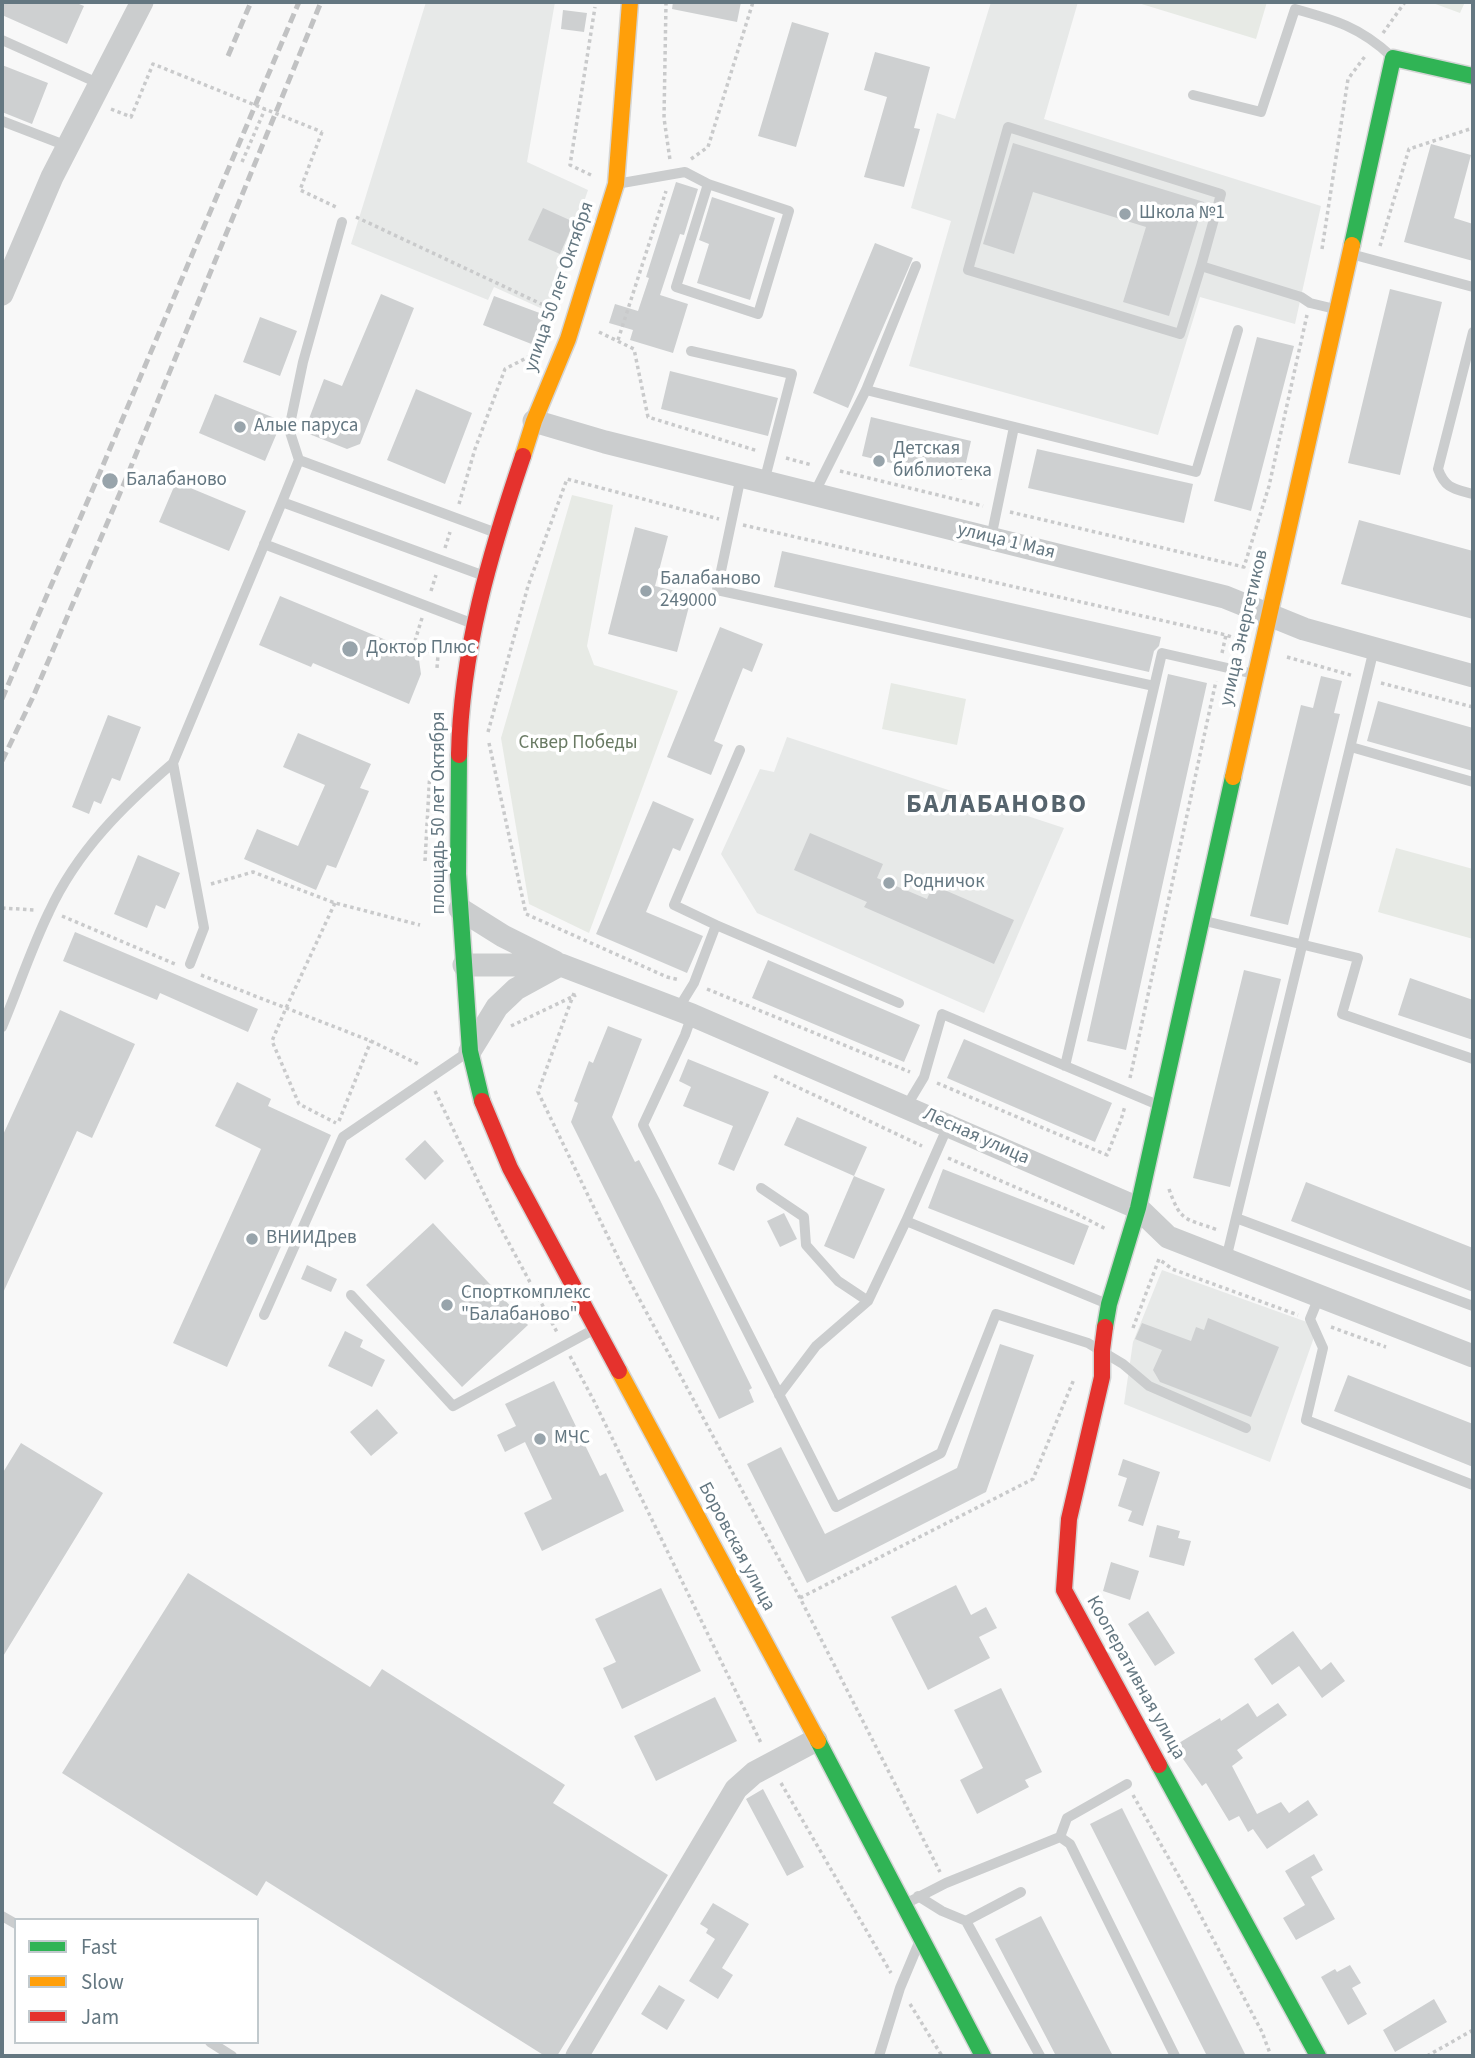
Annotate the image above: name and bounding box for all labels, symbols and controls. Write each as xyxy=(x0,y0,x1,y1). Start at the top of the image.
street label: улица 50 лет Октября xyxy=(520,199,600,375)
place label: Школа №1 xyxy=(1139,203,1225,225)
marker: Школа №1 xyxy=(1117,206,1133,222)
place label: Алые паруса xyxy=(254,416,358,438)
marker: Алые паруса xyxy=(232,419,248,435)
place label: Детская библиотека xyxy=(893,439,992,483)
marker: Детская библиотека xyxy=(871,453,887,469)
place label: Балабаново xyxy=(126,470,227,492)
marker: Балабаново xyxy=(100,471,120,491)
street label: улица 1 Мая xyxy=(955,519,1057,565)
street label: улица Энергетиков xyxy=(1216,548,1274,708)
place label: Балабаново 249000 xyxy=(660,569,761,613)
marker: Балабаново 249000 xyxy=(638,583,654,599)
place label: Доктор Плюс xyxy=(366,638,476,660)
marker: Доктор Плюс xyxy=(340,639,360,659)
street label: площадь 50 лет Октября xyxy=(429,712,451,914)
park label: Сквер Победы xyxy=(519,733,637,755)
district label: БАЛАБАНОВО xyxy=(907,790,1087,822)
place label: Родничок xyxy=(903,872,985,894)
marker: Родничок xyxy=(881,875,897,891)
street label: Лесная улица xyxy=(919,1103,1033,1171)
place label: ВНИИДрев xyxy=(266,1228,357,1250)
marker: ВНИИДрев xyxy=(244,1231,260,1247)
place label: Спорткомплекс "Балабаново" xyxy=(461,1283,591,1327)
marker: Спорткомплекс "Балабаново" xyxy=(439,1297,455,1313)
place label: МЧС xyxy=(554,1428,590,1450)
marker: МЧС xyxy=(532,1431,548,1447)
street label: Боровская улица xyxy=(692,1479,780,1615)
street label: Кооперативная улица xyxy=(1080,1592,1190,1764)
legend xyxy=(14,1918,259,2044)
text: Fast xyxy=(81,1932,117,1962)
text: Slow xyxy=(81,1967,124,1997)
text: Jam xyxy=(81,2002,119,2032)

